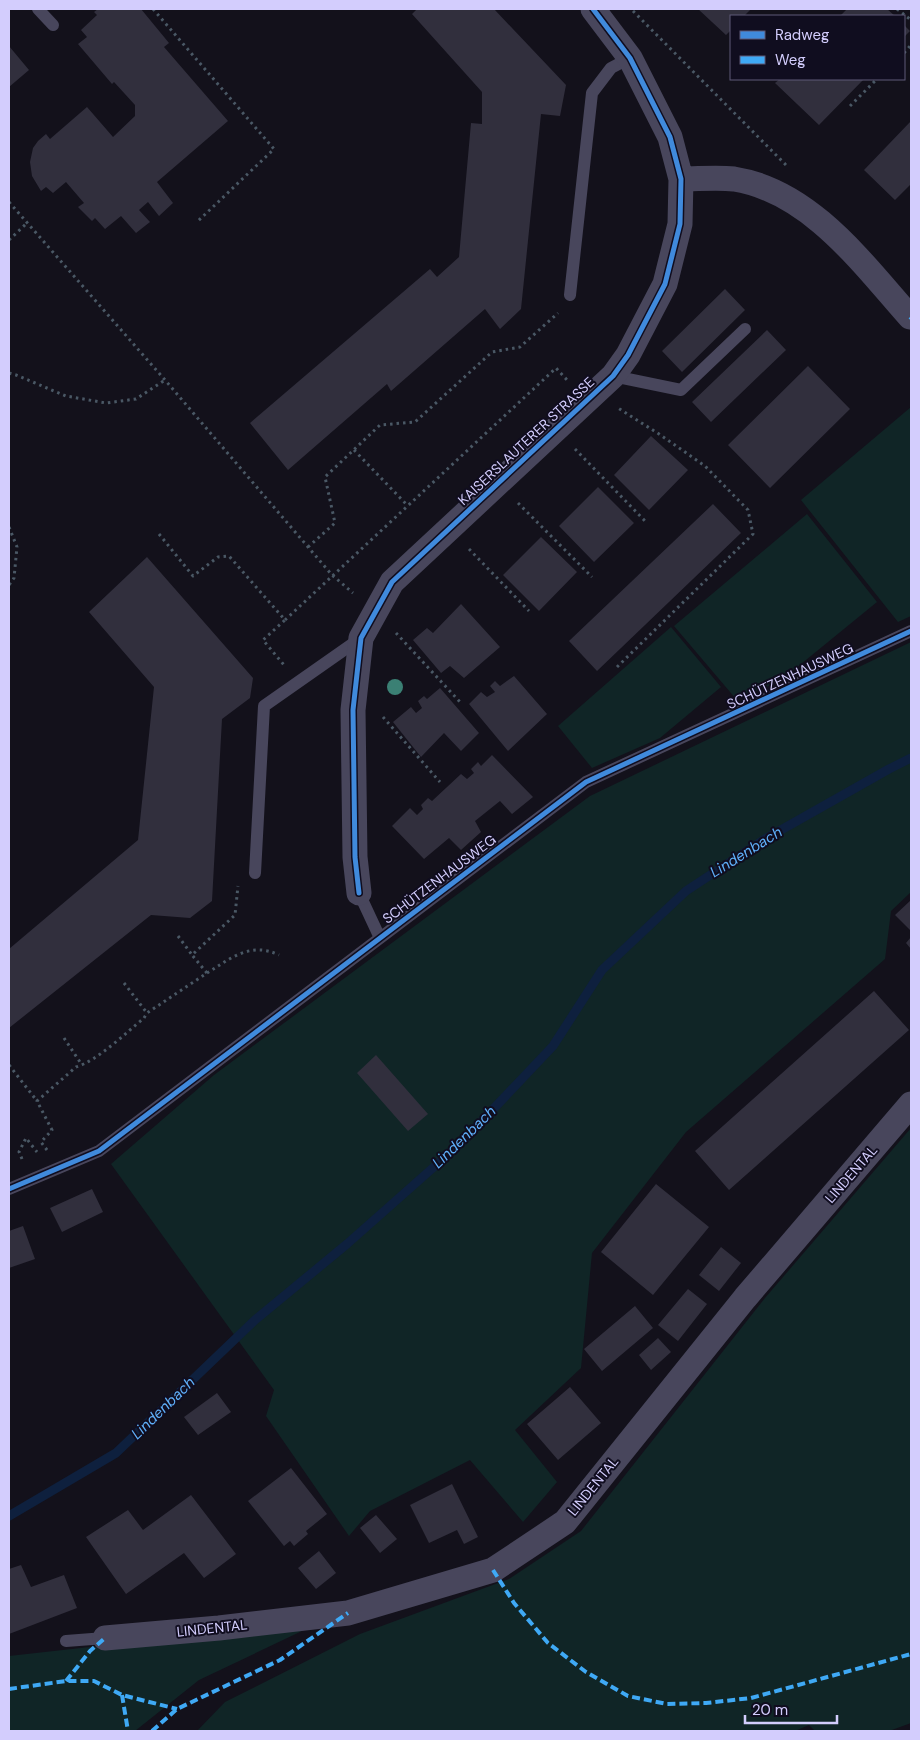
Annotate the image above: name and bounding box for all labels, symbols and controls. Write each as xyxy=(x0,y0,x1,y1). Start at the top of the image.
legend xyxy=(730,15,905,80)
text: Radweg xyxy=(775,25,829,45)
text: Weg xyxy=(775,50,806,70)
street label: KAISERSLAUTERER STRASSE xyxy=(454,373,598,509)
street label: SCHÜTZENHAUSWEG xyxy=(724,639,856,713)
water label: Lindenbach xyxy=(706,822,786,882)
street label: SCHÜTZENHAUSWEG xyxy=(379,830,499,928)
water label: Lindenbach xyxy=(428,1101,501,1172)
street label: LINDENTAL xyxy=(821,1141,881,1207)
water label: Lindenbach xyxy=(127,1372,200,1443)
street label: LINDENTAL xyxy=(564,1453,622,1519)
street label: LINDENTAL xyxy=(176,1615,248,1641)
scale bar xyxy=(745,1692,838,1724)
text: 20 m xyxy=(752,1700,788,1720)

